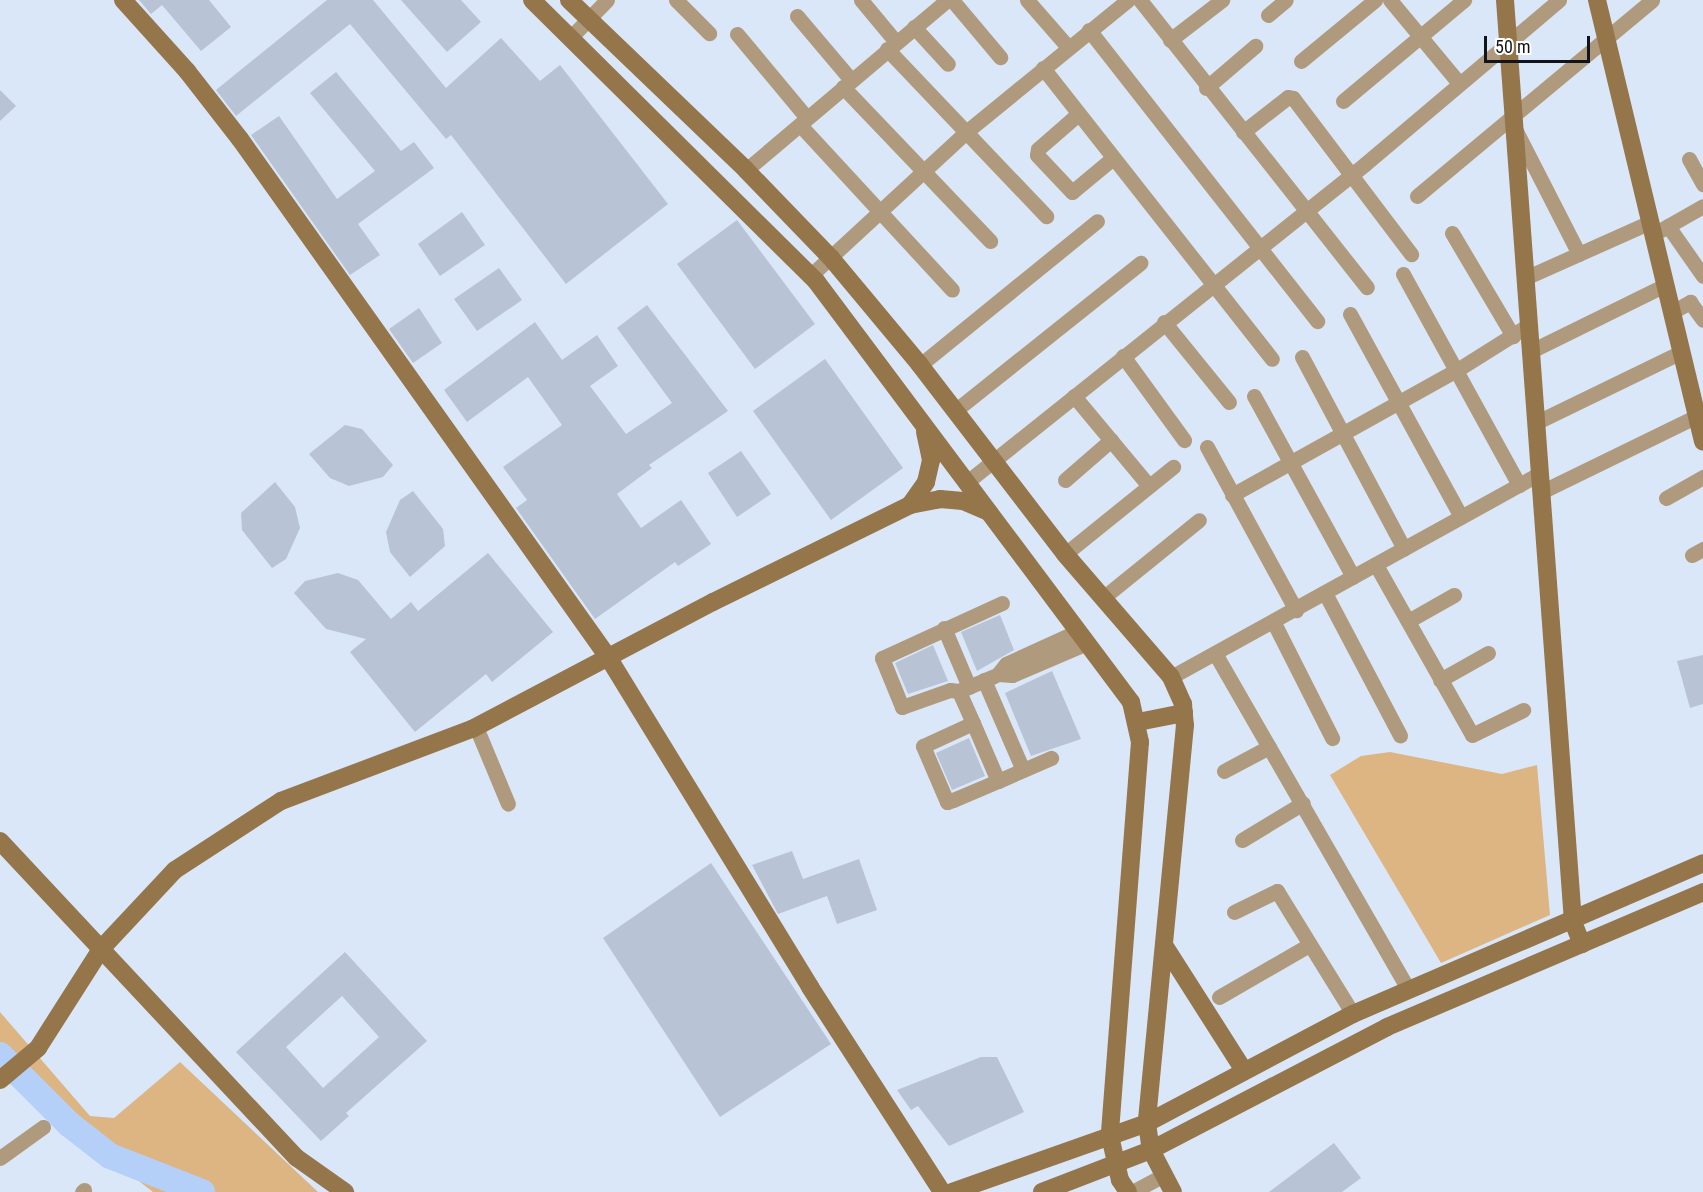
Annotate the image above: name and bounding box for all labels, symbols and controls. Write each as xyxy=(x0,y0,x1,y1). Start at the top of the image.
scale bar xyxy=(1487,24,1594,62)
text: 50 m xyxy=(1495,36,1530,57)

